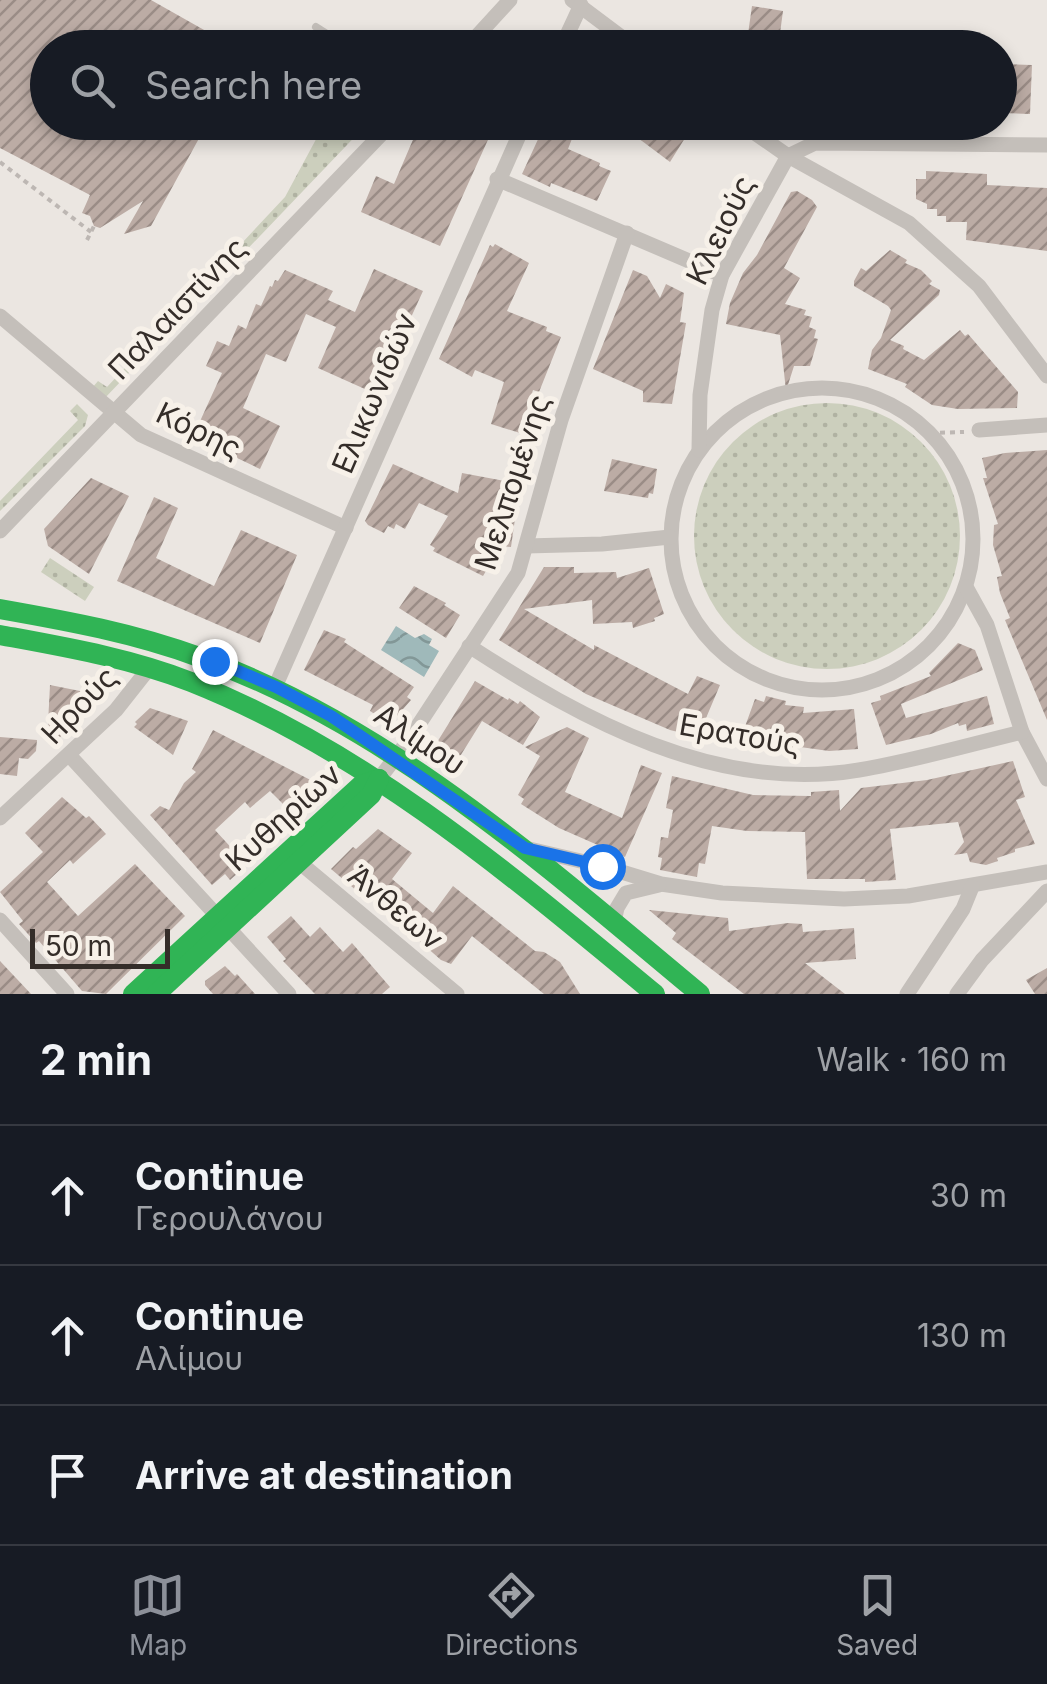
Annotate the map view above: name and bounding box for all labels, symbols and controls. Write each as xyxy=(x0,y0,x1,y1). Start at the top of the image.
search box xyxy=(30,30,1017,140)
icon: search xyxy=(65,58,120,113)
text: Search here xyxy=(145,62,362,108)
street label: Κλειούς xyxy=(678,170,762,290)
street label: Παλαιστίνης xyxy=(100,229,254,387)
street label: Ελικωνιδών xyxy=(324,307,424,479)
street label: Μελπομένης xyxy=(467,390,557,574)
street label: Κόρης xyxy=(151,394,247,466)
route end xyxy=(192,639,238,685)
street label: Ηρούς xyxy=(34,659,124,751)
street label: Αλίμου xyxy=(368,696,472,782)
street label: Ερατούς xyxy=(677,706,803,762)
street label: Κυθηρίων xyxy=(218,756,348,878)
route start xyxy=(580,844,626,890)
street label: Άνθεων xyxy=(341,857,451,957)
scale bar xyxy=(30,924,170,968)
text: 50 m xyxy=(45,929,112,963)
text: 2 min xyxy=(40,1034,152,1085)
text: Walk · 160 m xyxy=(817,1040,1007,1079)
text: Continue xyxy=(135,1153,304,1199)
icon: ahead xyxy=(40,1168,95,1223)
text: 30 m xyxy=(930,1176,1007,1215)
text: Γερουλάνου xyxy=(135,1199,324,1238)
text: Continue xyxy=(135,1293,304,1339)
icon: ahead xyxy=(40,1308,95,1363)
text: 130 m xyxy=(917,1316,1007,1355)
text: Αλίμου xyxy=(135,1339,243,1378)
icon: arrive xyxy=(40,1448,95,1503)
text: Arrive at destination xyxy=(135,1452,513,1498)
tab: Map xyxy=(129,1568,187,1662)
tab: Directions xyxy=(445,1568,578,1662)
tab: Saved xyxy=(836,1568,918,1662)

